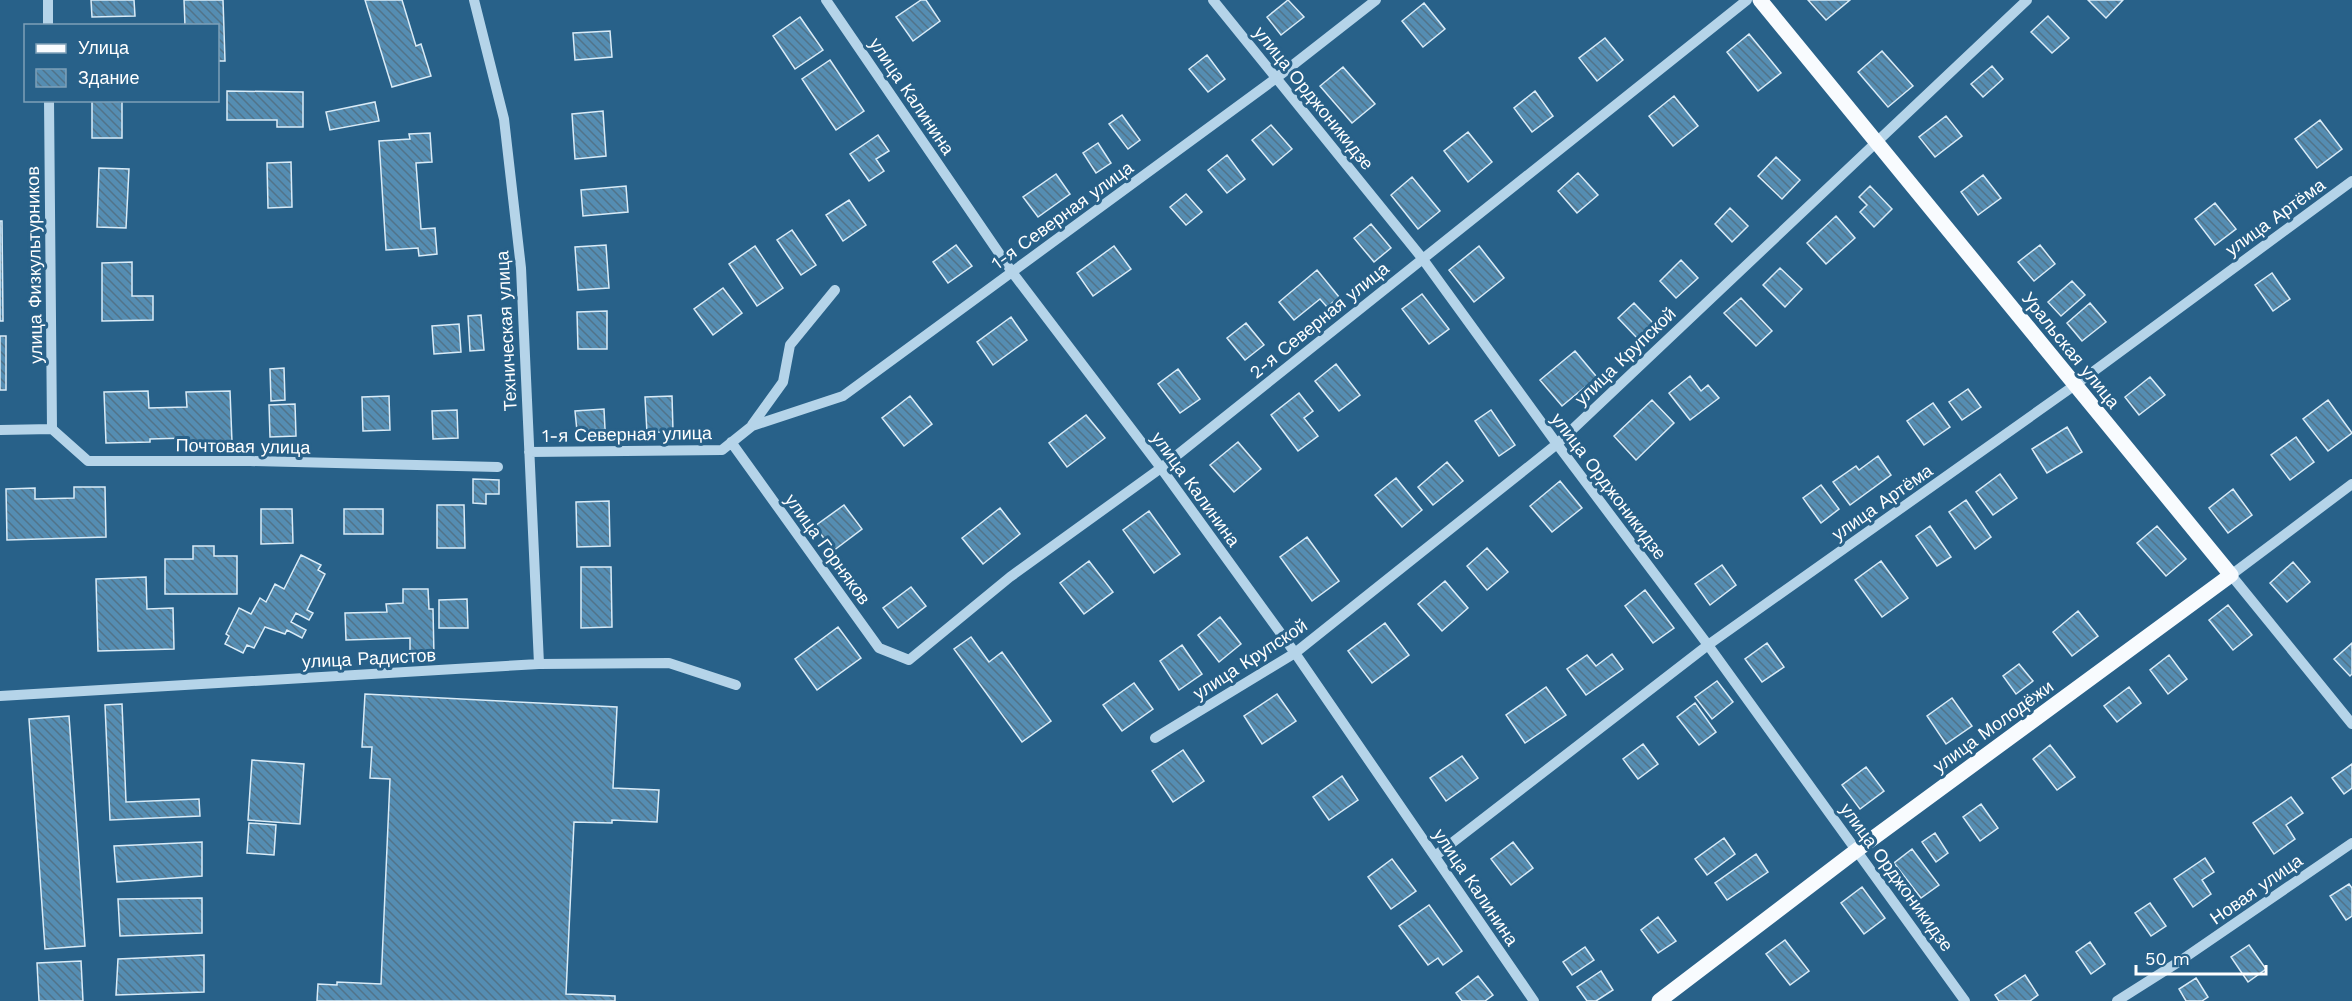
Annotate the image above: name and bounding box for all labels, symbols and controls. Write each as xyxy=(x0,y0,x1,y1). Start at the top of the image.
street label: улица Орджоникидзе xyxy=(1250,22,1378,174)
legend xyxy=(24,24,219,102)
street label: улица Калинина xyxy=(865,33,959,159)
text: Улица xyxy=(78,37,130,58)
text: Здание xyxy=(78,67,139,88)
street label: 1-я Северная улица xyxy=(987,156,1138,273)
street label: улица Физкультурников xyxy=(22,166,46,364)
street label: улица Артёма xyxy=(2221,173,2330,260)
street label: Техническая улица xyxy=(491,249,521,412)
street label: 2-я Северная улица xyxy=(1245,257,1394,383)
street label: Уральская улица xyxy=(2018,288,2125,413)
street label: улица Крупской xyxy=(1570,303,1680,409)
street label: улица Орджоникидзе xyxy=(1547,408,1671,564)
street label: 1-я Северная улица xyxy=(542,422,713,446)
street label: улица Калинина xyxy=(1147,428,1245,551)
street label: Почтовая улица xyxy=(175,434,312,458)
street label: улица Артёма xyxy=(1828,459,1937,544)
street label: улица Горняков xyxy=(781,490,875,608)
street label: улица Крупской xyxy=(1189,614,1311,704)
street label: улица Радистов xyxy=(301,644,437,672)
street label: улица Молодёжи xyxy=(1929,675,2057,777)
street label: улица Орджоникидзе xyxy=(1836,799,1958,955)
street label: улица Калинина xyxy=(1429,824,1523,950)
street label: Новая улица xyxy=(2206,849,2307,929)
scale bar xyxy=(2136,938,2266,976)
text: 50 m xyxy=(2145,948,2190,969)

